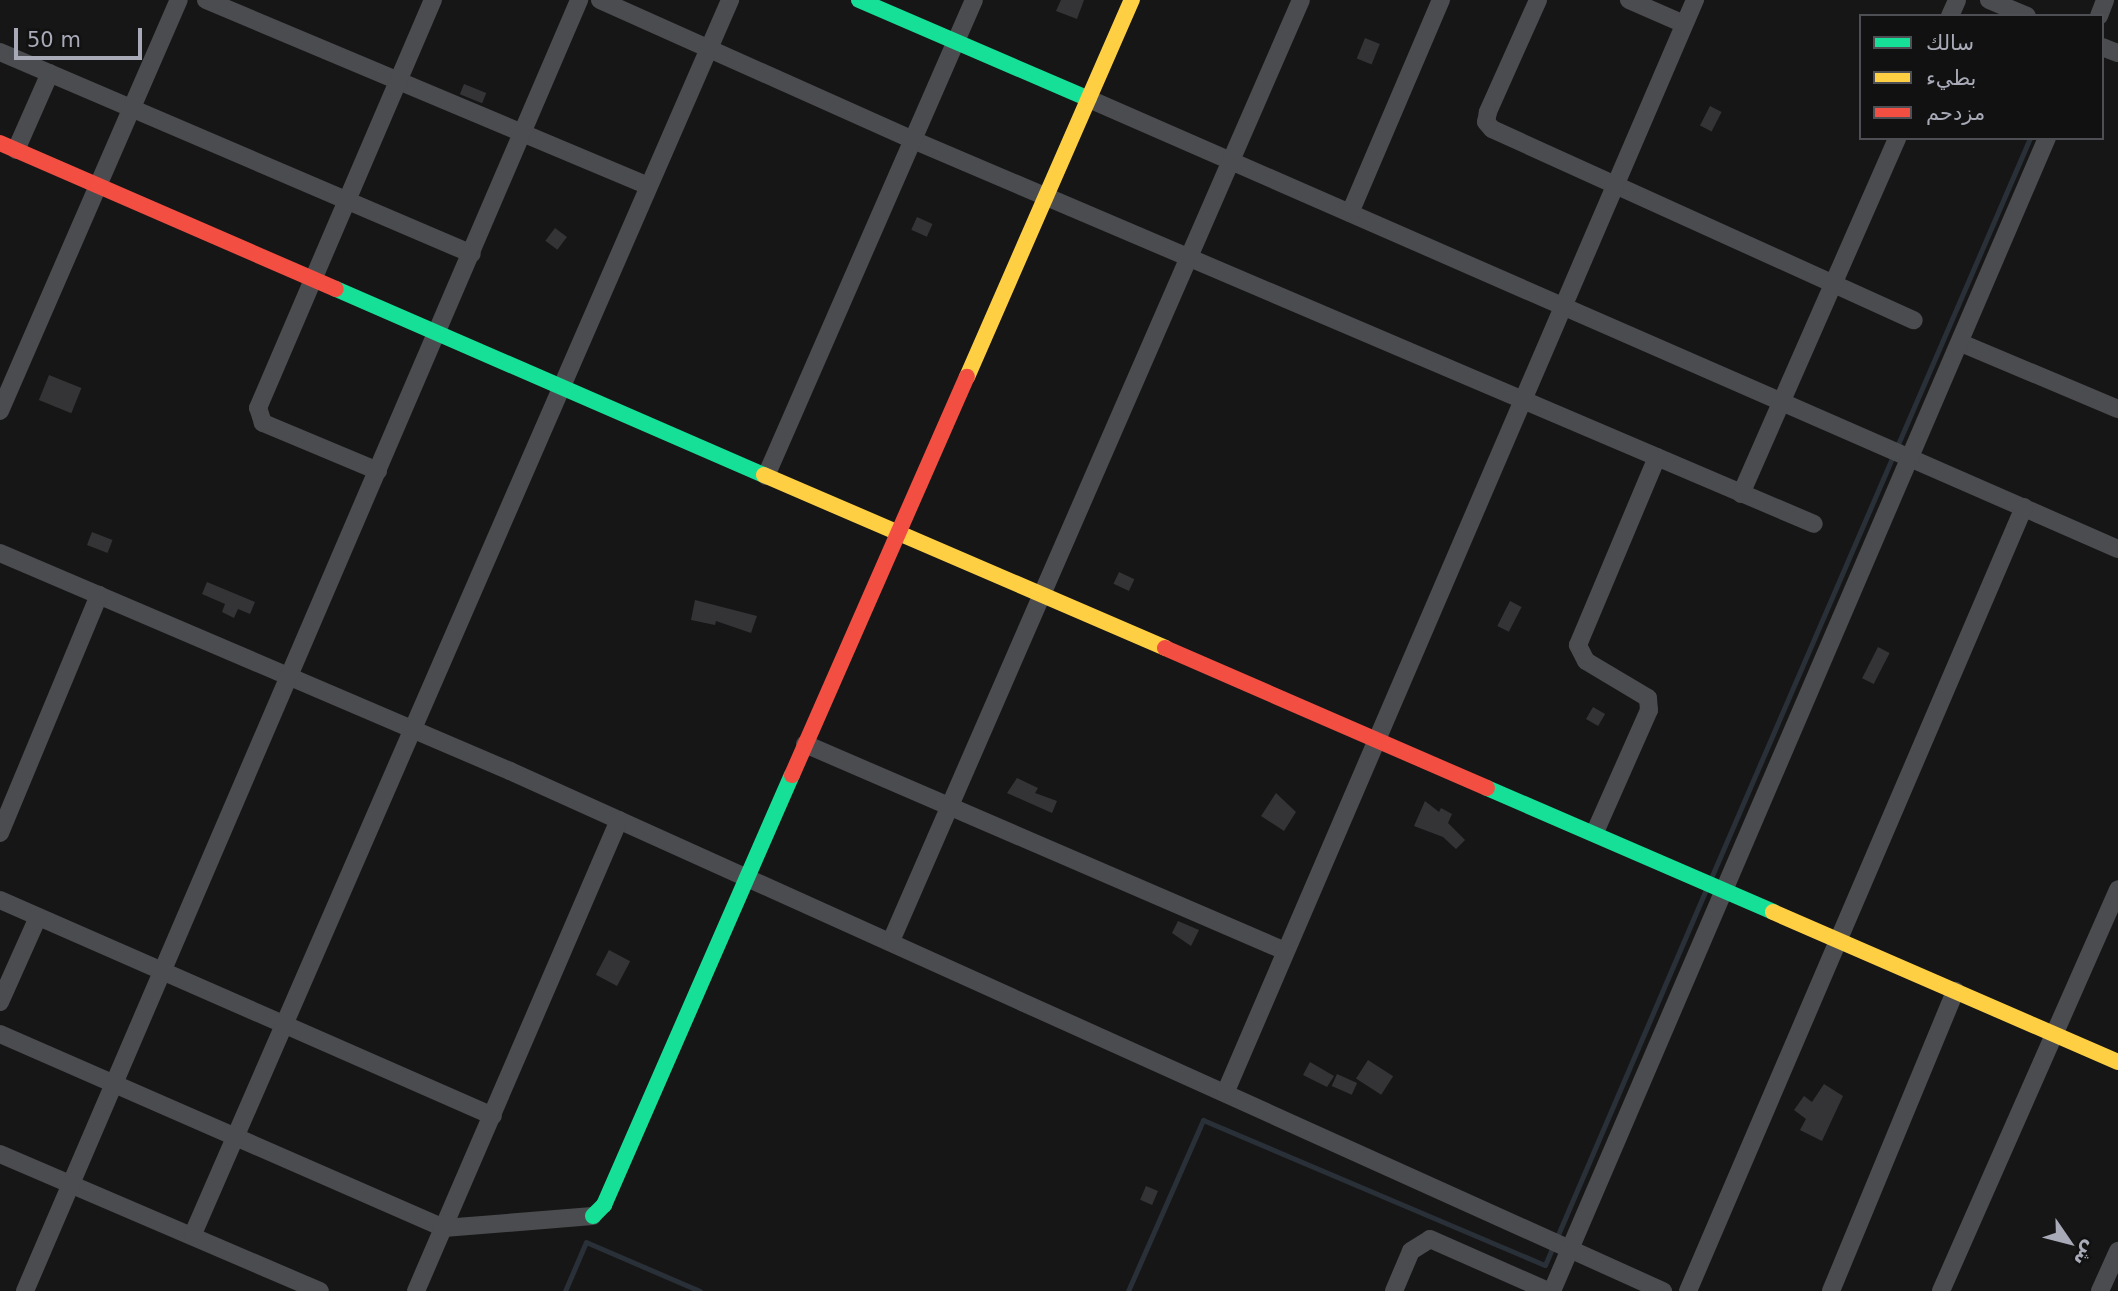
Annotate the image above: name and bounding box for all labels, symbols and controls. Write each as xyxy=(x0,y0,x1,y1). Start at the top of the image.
scale bar xyxy=(18,14,145,58)
legend xyxy=(1859,14,2104,140)
text: 50 m xyxy=(27,28,81,52)
text: سالك xyxy=(1926,31,1974,55)
text: بطيء xyxy=(1926,66,1976,90)
text: مزدحم xyxy=(1926,101,1985,125)
north arrow xyxy=(2034,1207,2104,1277)
text: ش xyxy=(2070,1237,2103,1271)

